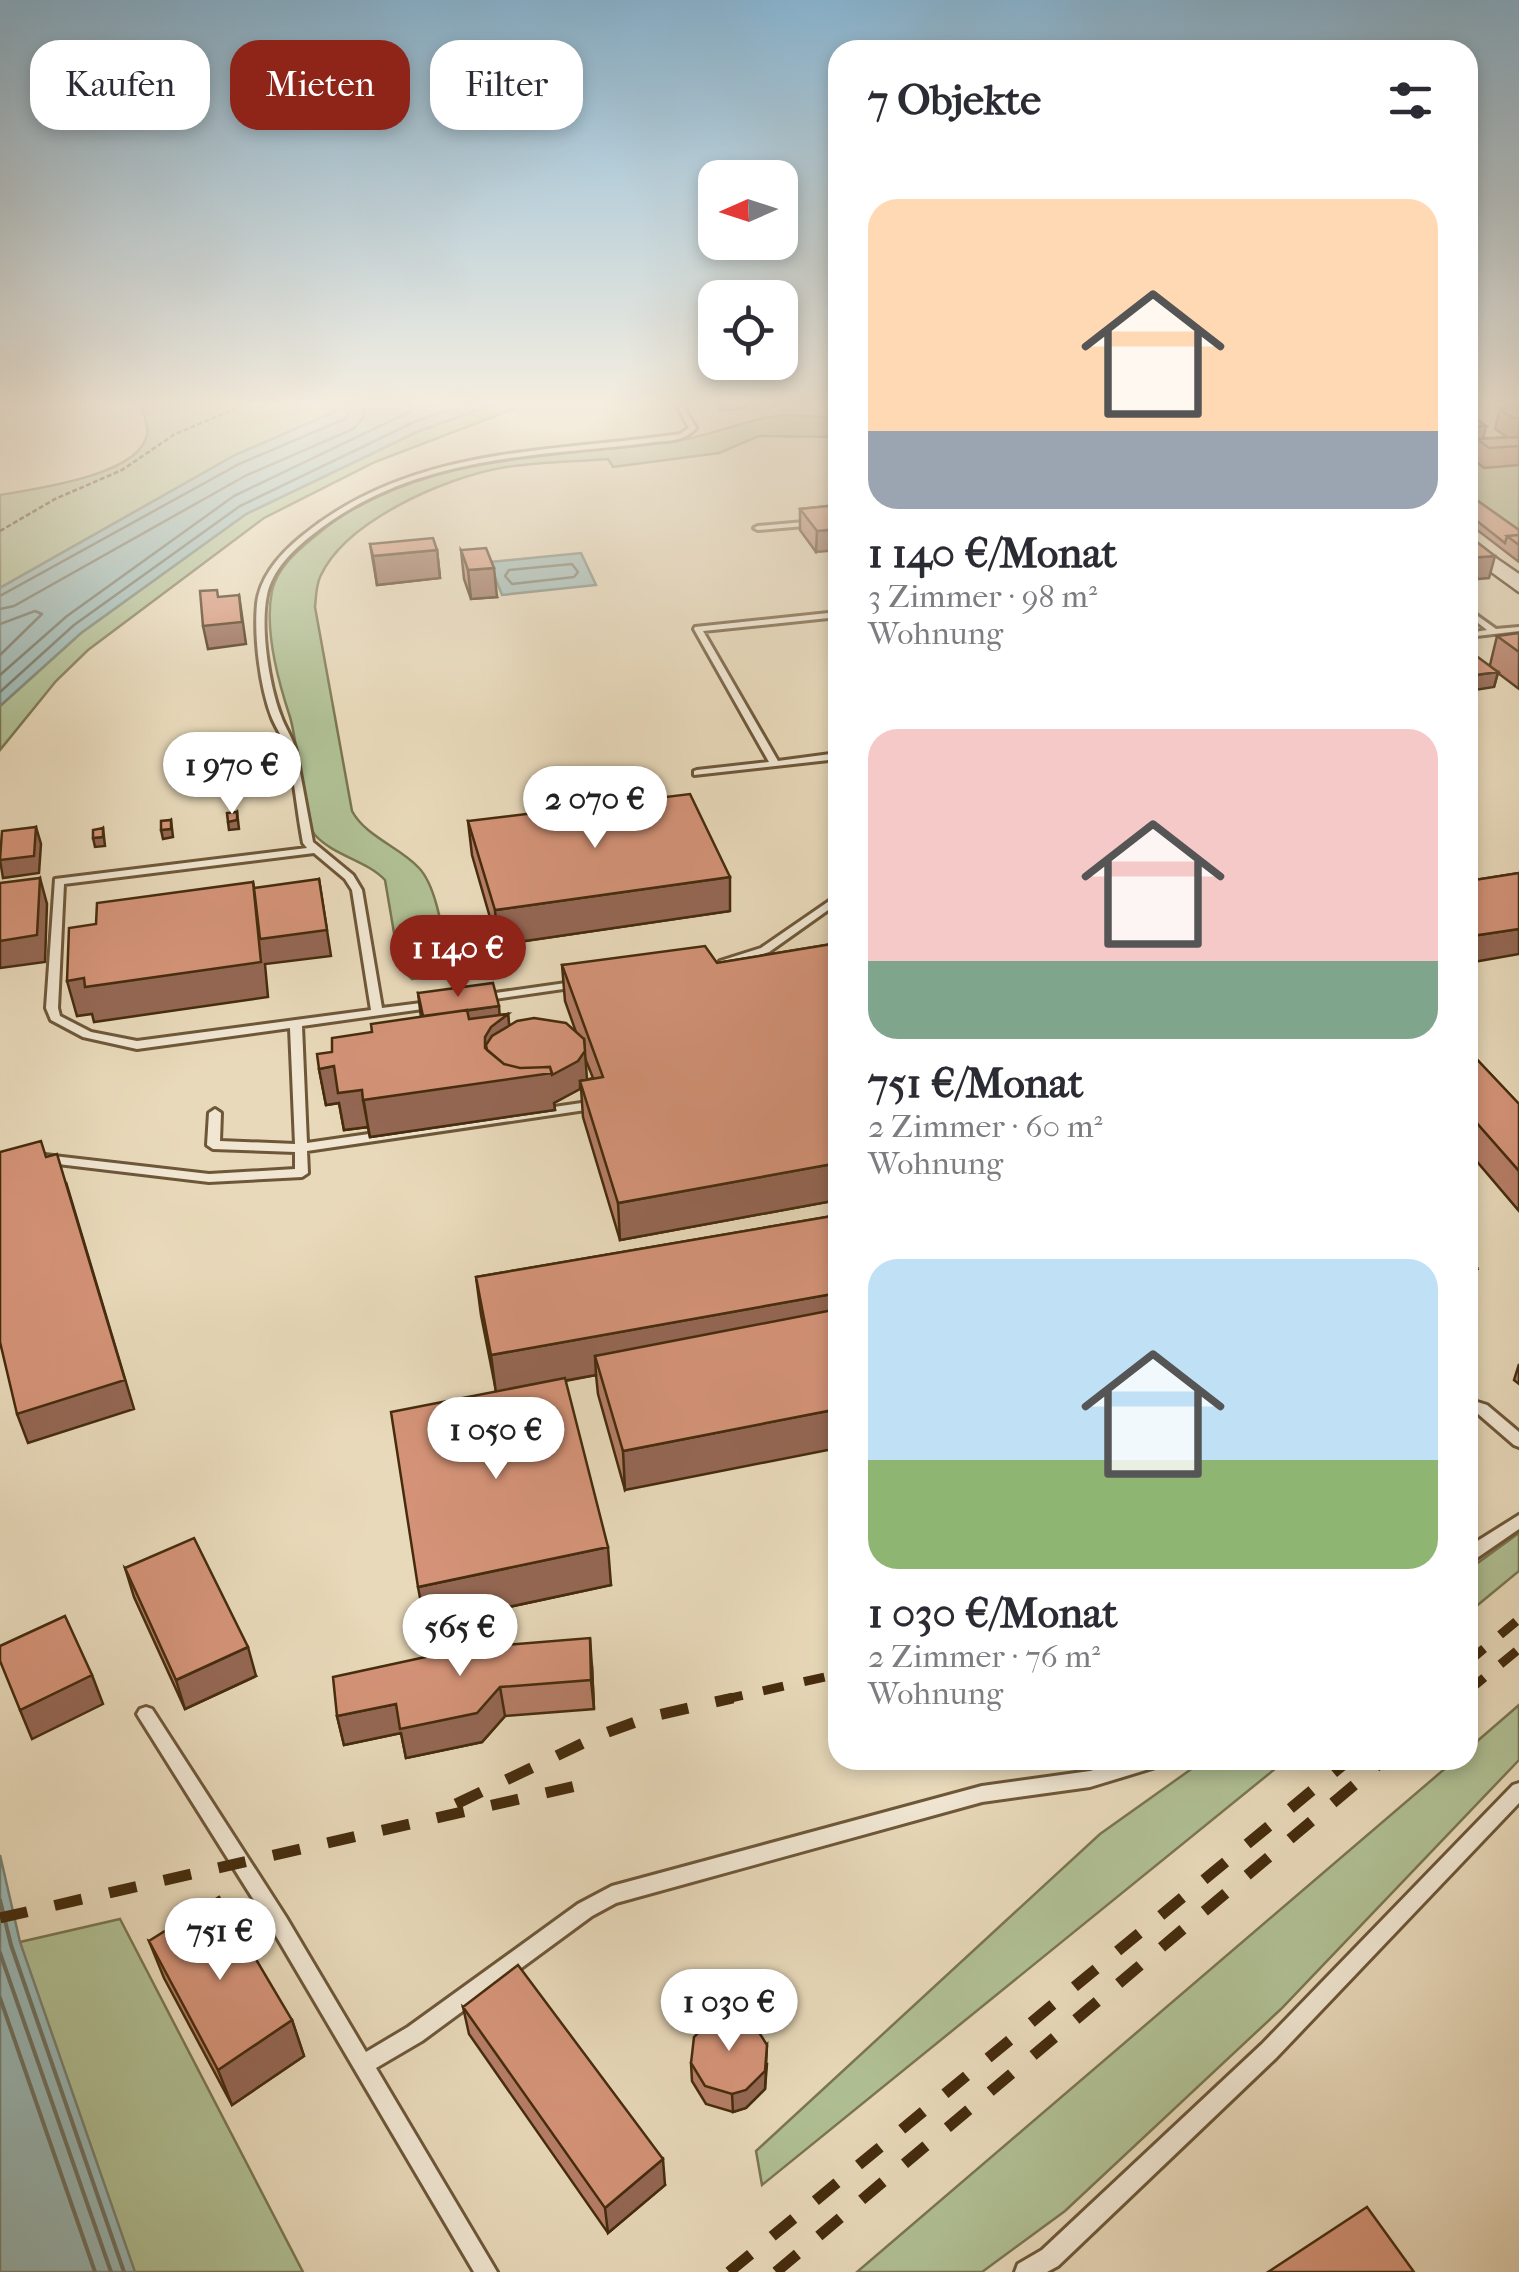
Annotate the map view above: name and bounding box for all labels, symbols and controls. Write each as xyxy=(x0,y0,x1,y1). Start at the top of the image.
chip: Kaufen xyxy=(30,40,210,130)
chip: Mieten xyxy=(230,40,410,130)
chip: Filter xyxy=(430,40,583,130)
icon: filters xyxy=(1383,73,1438,128)
text: 7 Objekte xyxy=(868,76,1041,125)
north arrow xyxy=(698,160,798,260)
map controls xyxy=(698,160,798,380)
icon: home xyxy=(1063,264,1243,444)
button: locate xyxy=(698,280,798,380)
text: 1 140 €/Monat xyxy=(868,529,1117,578)
text: 3 Zimmer · 98 m² xyxy=(868,578,1097,615)
text: Wohnung xyxy=(868,615,1003,652)
pin: 1 970 € xyxy=(140,732,324,817)
text: 1 970 € xyxy=(185,746,279,783)
pin: 2 070 € xyxy=(503,766,687,851)
text: 2 070 € xyxy=(545,780,645,817)
icon: home xyxy=(1063,794,1243,974)
pin: 1 140 € xyxy=(366,915,550,1000)
text: 1 140 € xyxy=(412,929,504,966)
text: 751 €/Monat xyxy=(868,1059,1083,1108)
text: 2 Zimmer · 60 m² xyxy=(868,1108,1103,1145)
text: Wohnung xyxy=(868,1145,1003,1182)
icon: home xyxy=(1063,1324,1243,1504)
pin: 1 050 € xyxy=(404,1397,588,1482)
text: 1 050 € xyxy=(449,1411,543,1448)
text: 1 030 €/Monat xyxy=(868,1589,1117,1638)
pin: 565 € xyxy=(390,1594,530,1679)
text: 565 € xyxy=(425,1608,495,1645)
text: 2 Zimmer · 76 m² xyxy=(868,1638,1100,1675)
text: Wohnung xyxy=(868,1675,1003,1712)
pin: 751 € xyxy=(150,1898,290,1983)
text: 751 € xyxy=(187,1912,253,1949)
pin: 1 030 € xyxy=(637,1969,821,2054)
text: 1 030 € xyxy=(683,1983,775,2020)

